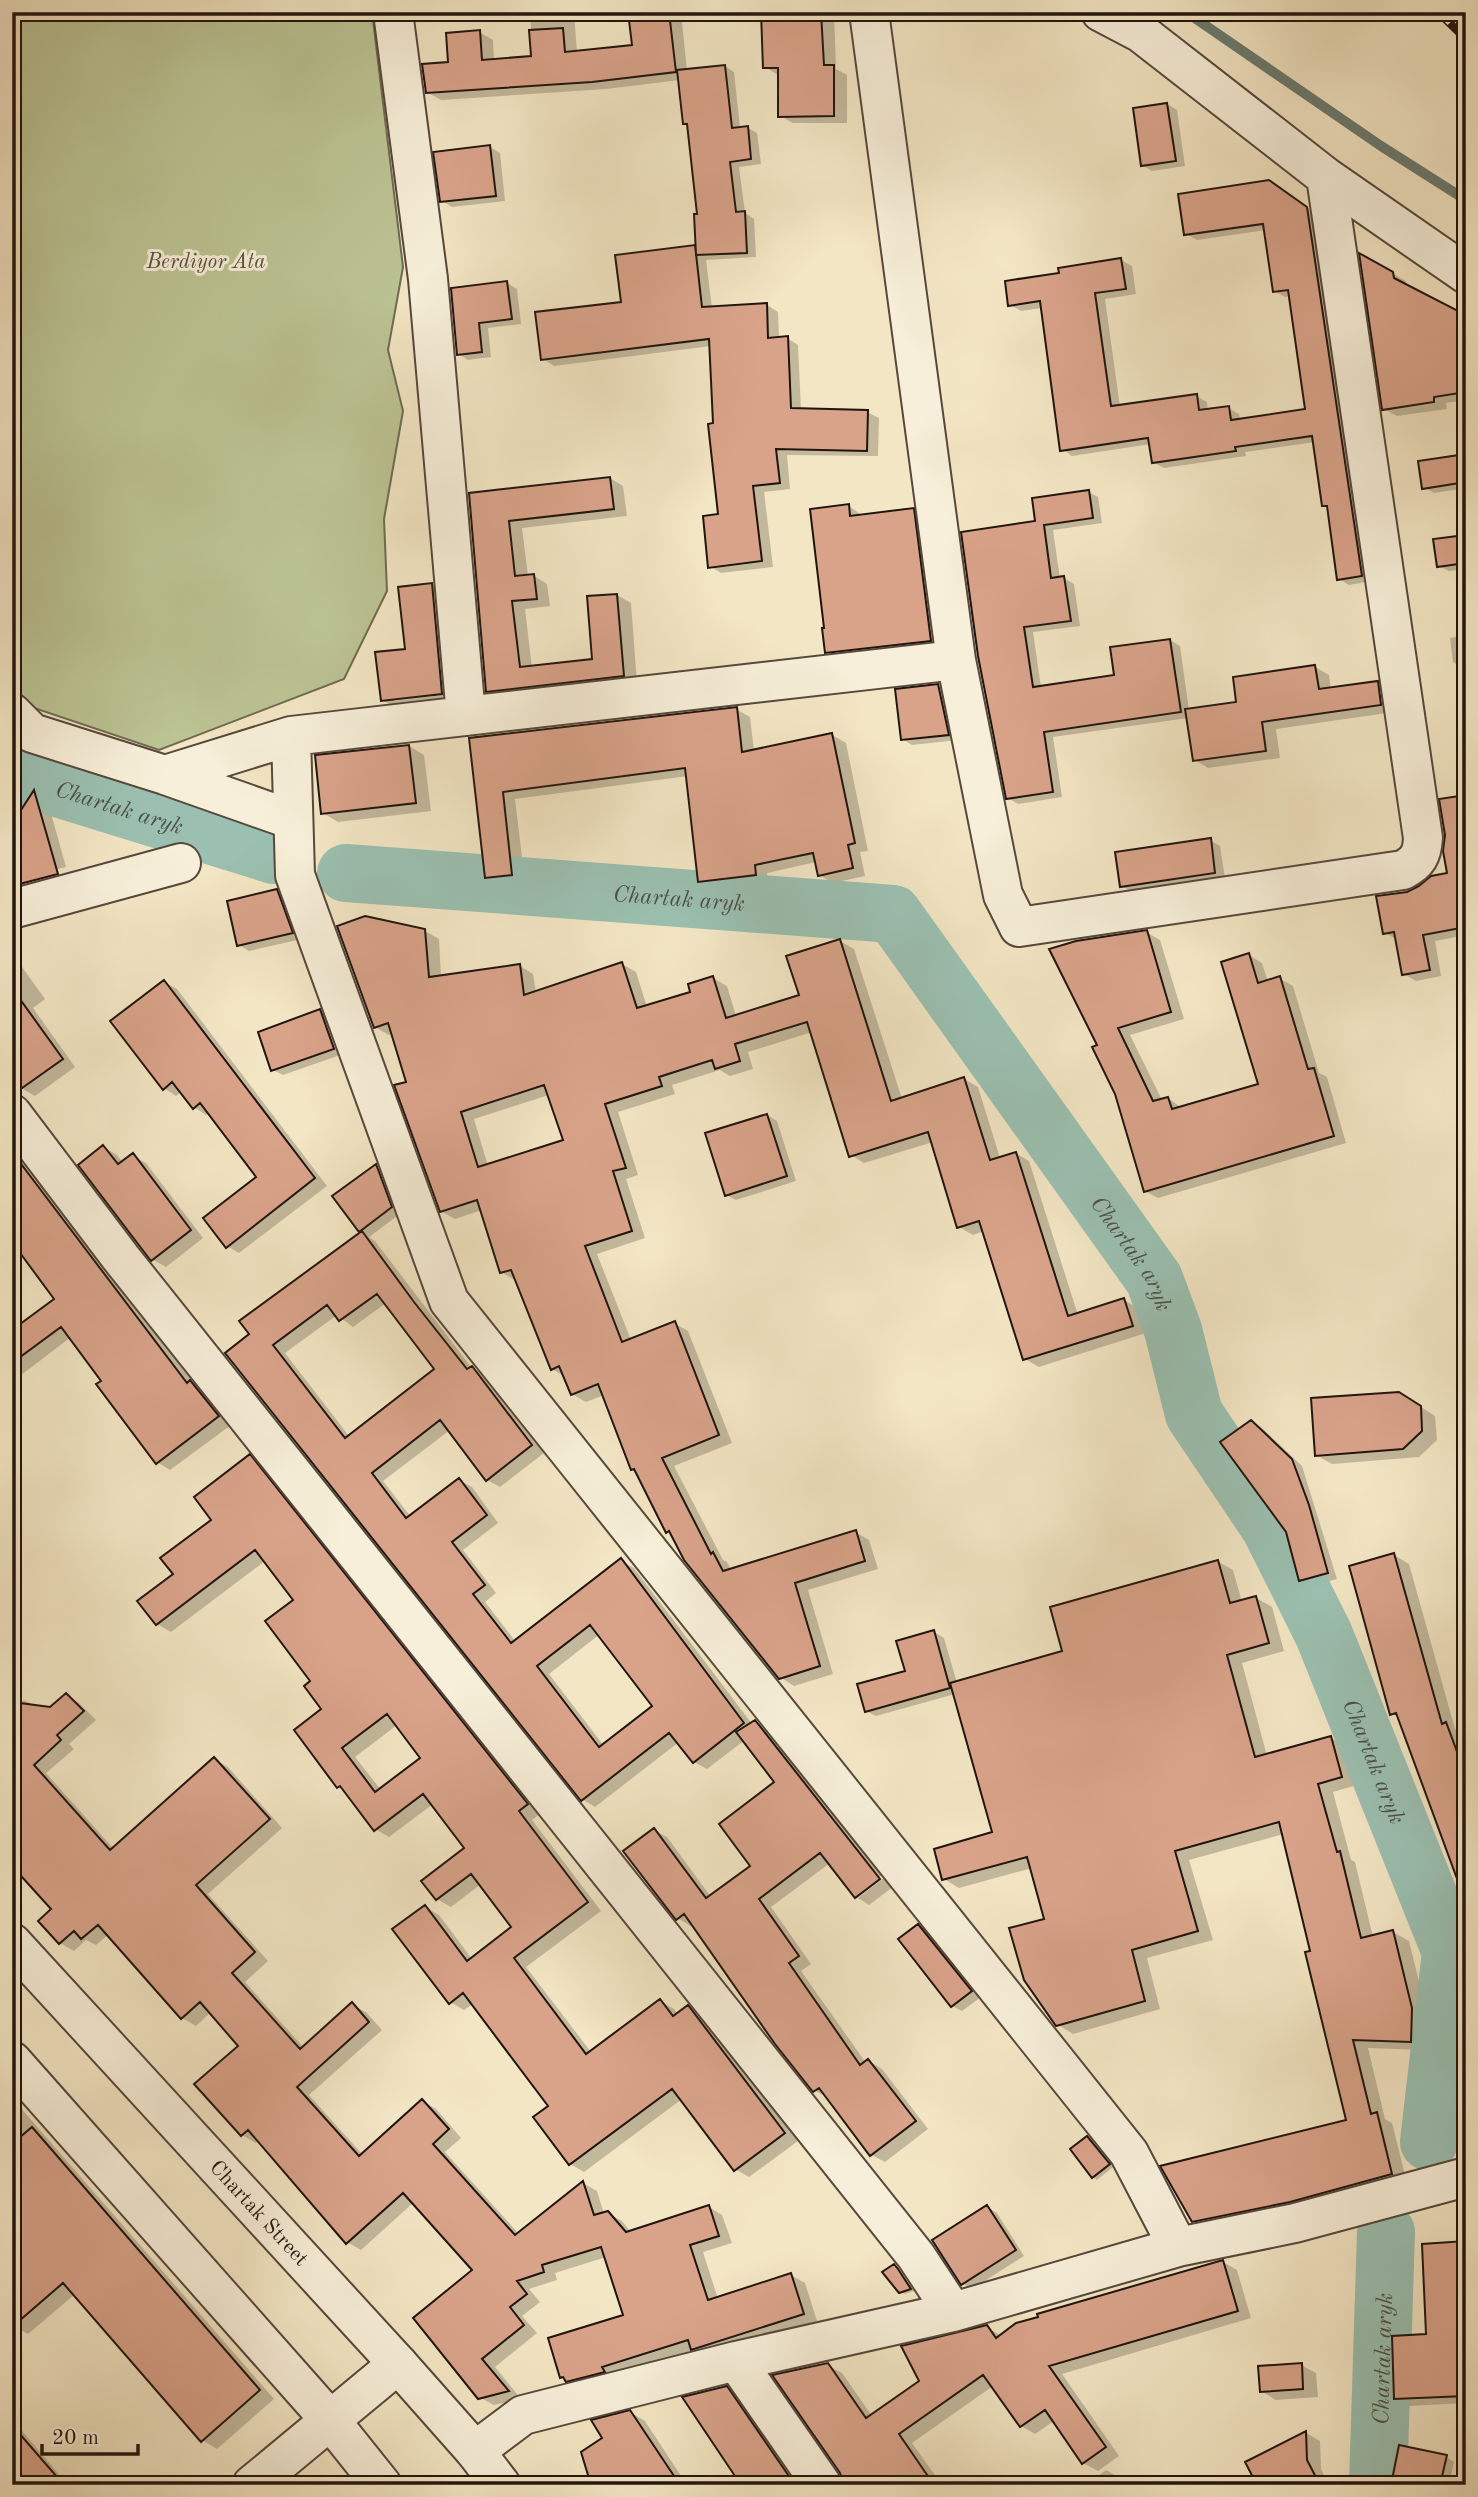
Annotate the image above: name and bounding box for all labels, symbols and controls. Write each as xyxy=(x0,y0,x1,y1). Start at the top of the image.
park label: Berdiyor Ata xyxy=(146,252,265,273)
water label: Chartak aryk xyxy=(53,778,186,839)
water label: Chartak aryk xyxy=(612,883,746,916)
water label: Chartak aryk xyxy=(1086,1192,1175,1314)
water label: Chartak aryk xyxy=(1338,1696,1408,1827)
street label: Chartak Street xyxy=(205,2157,312,2271)
water label: Chartak aryk xyxy=(1370,2293,1398,2426)
scale bar xyxy=(42,2413,138,2457)
text: 20 m xyxy=(52,2428,99,2449)

